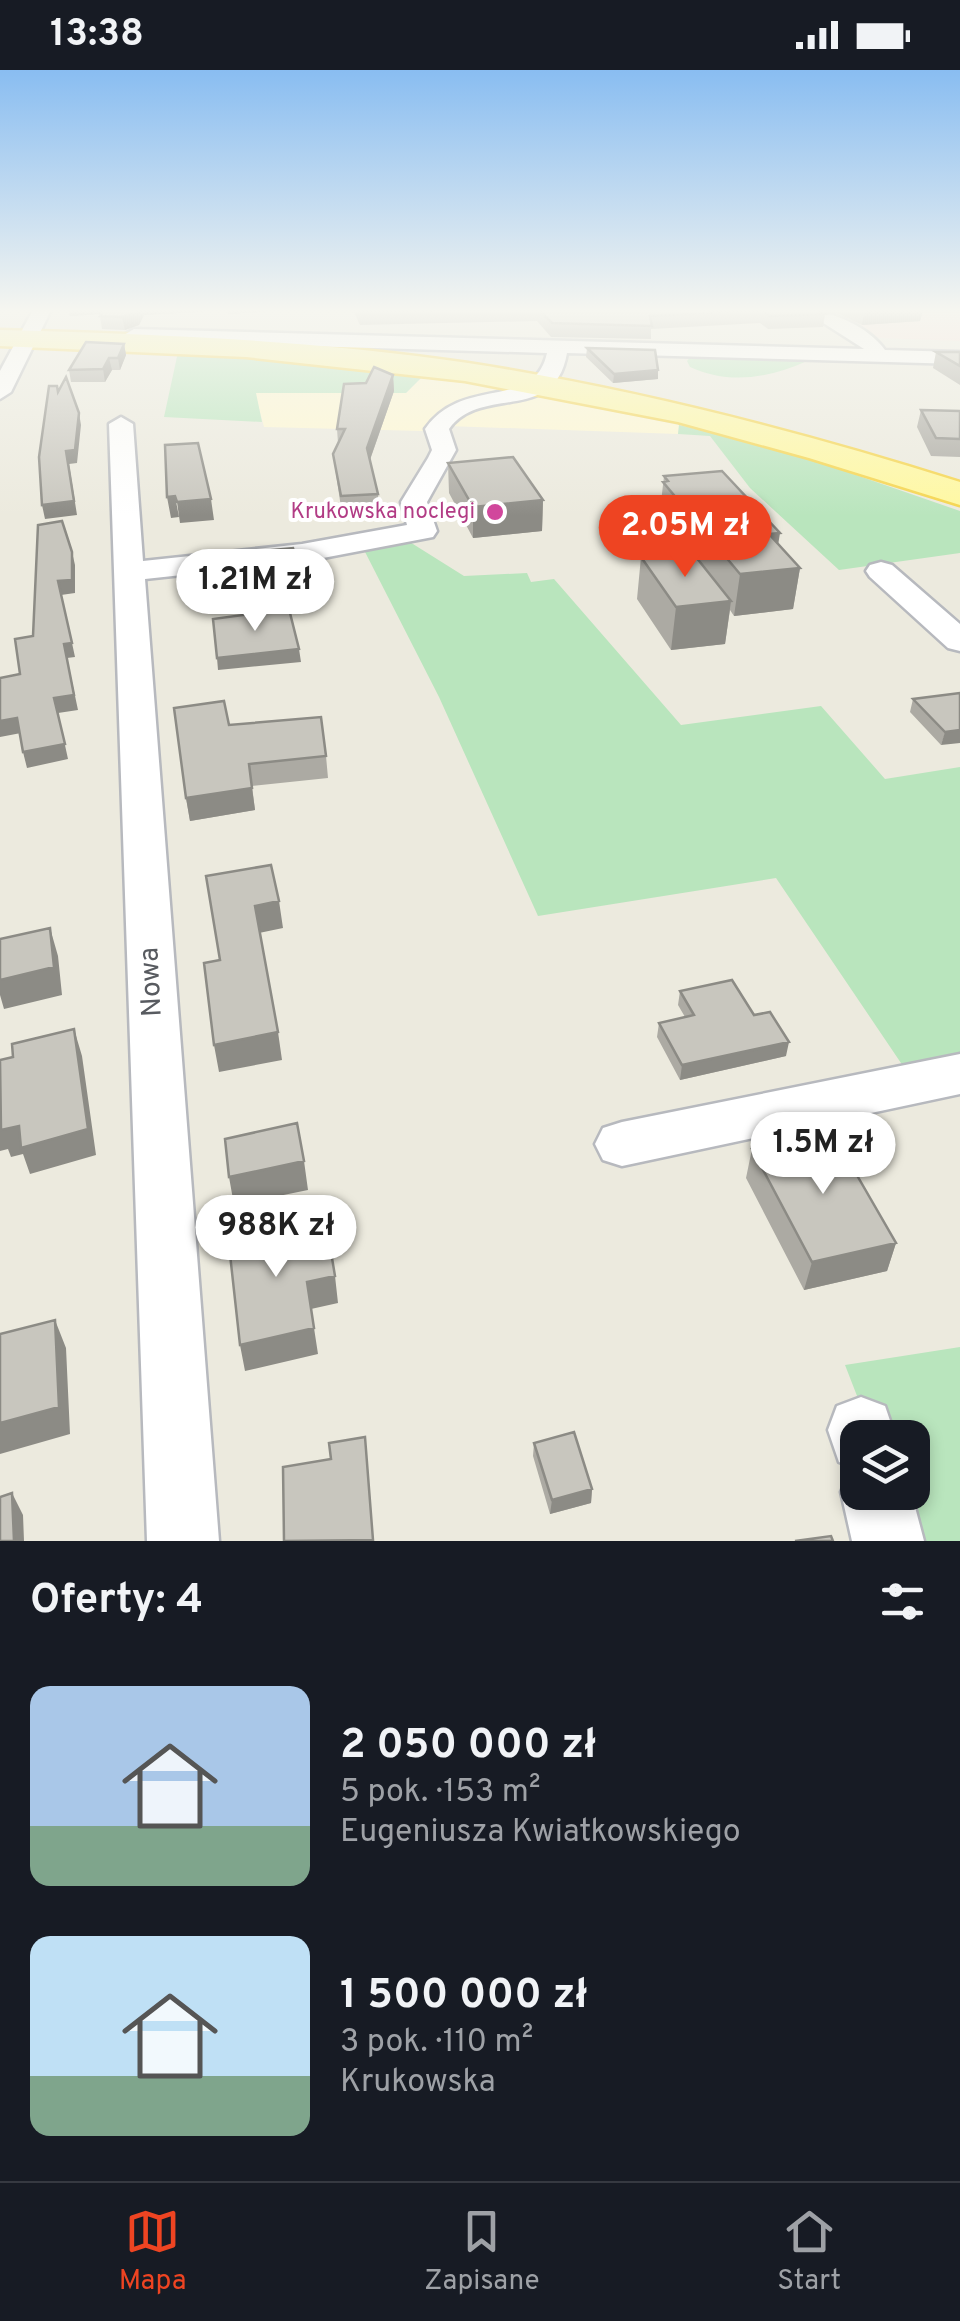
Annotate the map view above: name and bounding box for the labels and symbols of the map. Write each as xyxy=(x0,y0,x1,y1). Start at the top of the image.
pin: 2.05M zł xyxy=(582,495,788,580)
place label: Krukowska noclegi xyxy=(291,499,475,526)
marker: Krukowska noclegi xyxy=(484,501,506,523)
pin: 1.21M zł xyxy=(152,549,358,634)
street label: Nowa xyxy=(132,946,172,1018)
pin: 1.5M zł xyxy=(731,1112,915,1197)
pin: 988K zł xyxy=(184,1195,368,1280)

